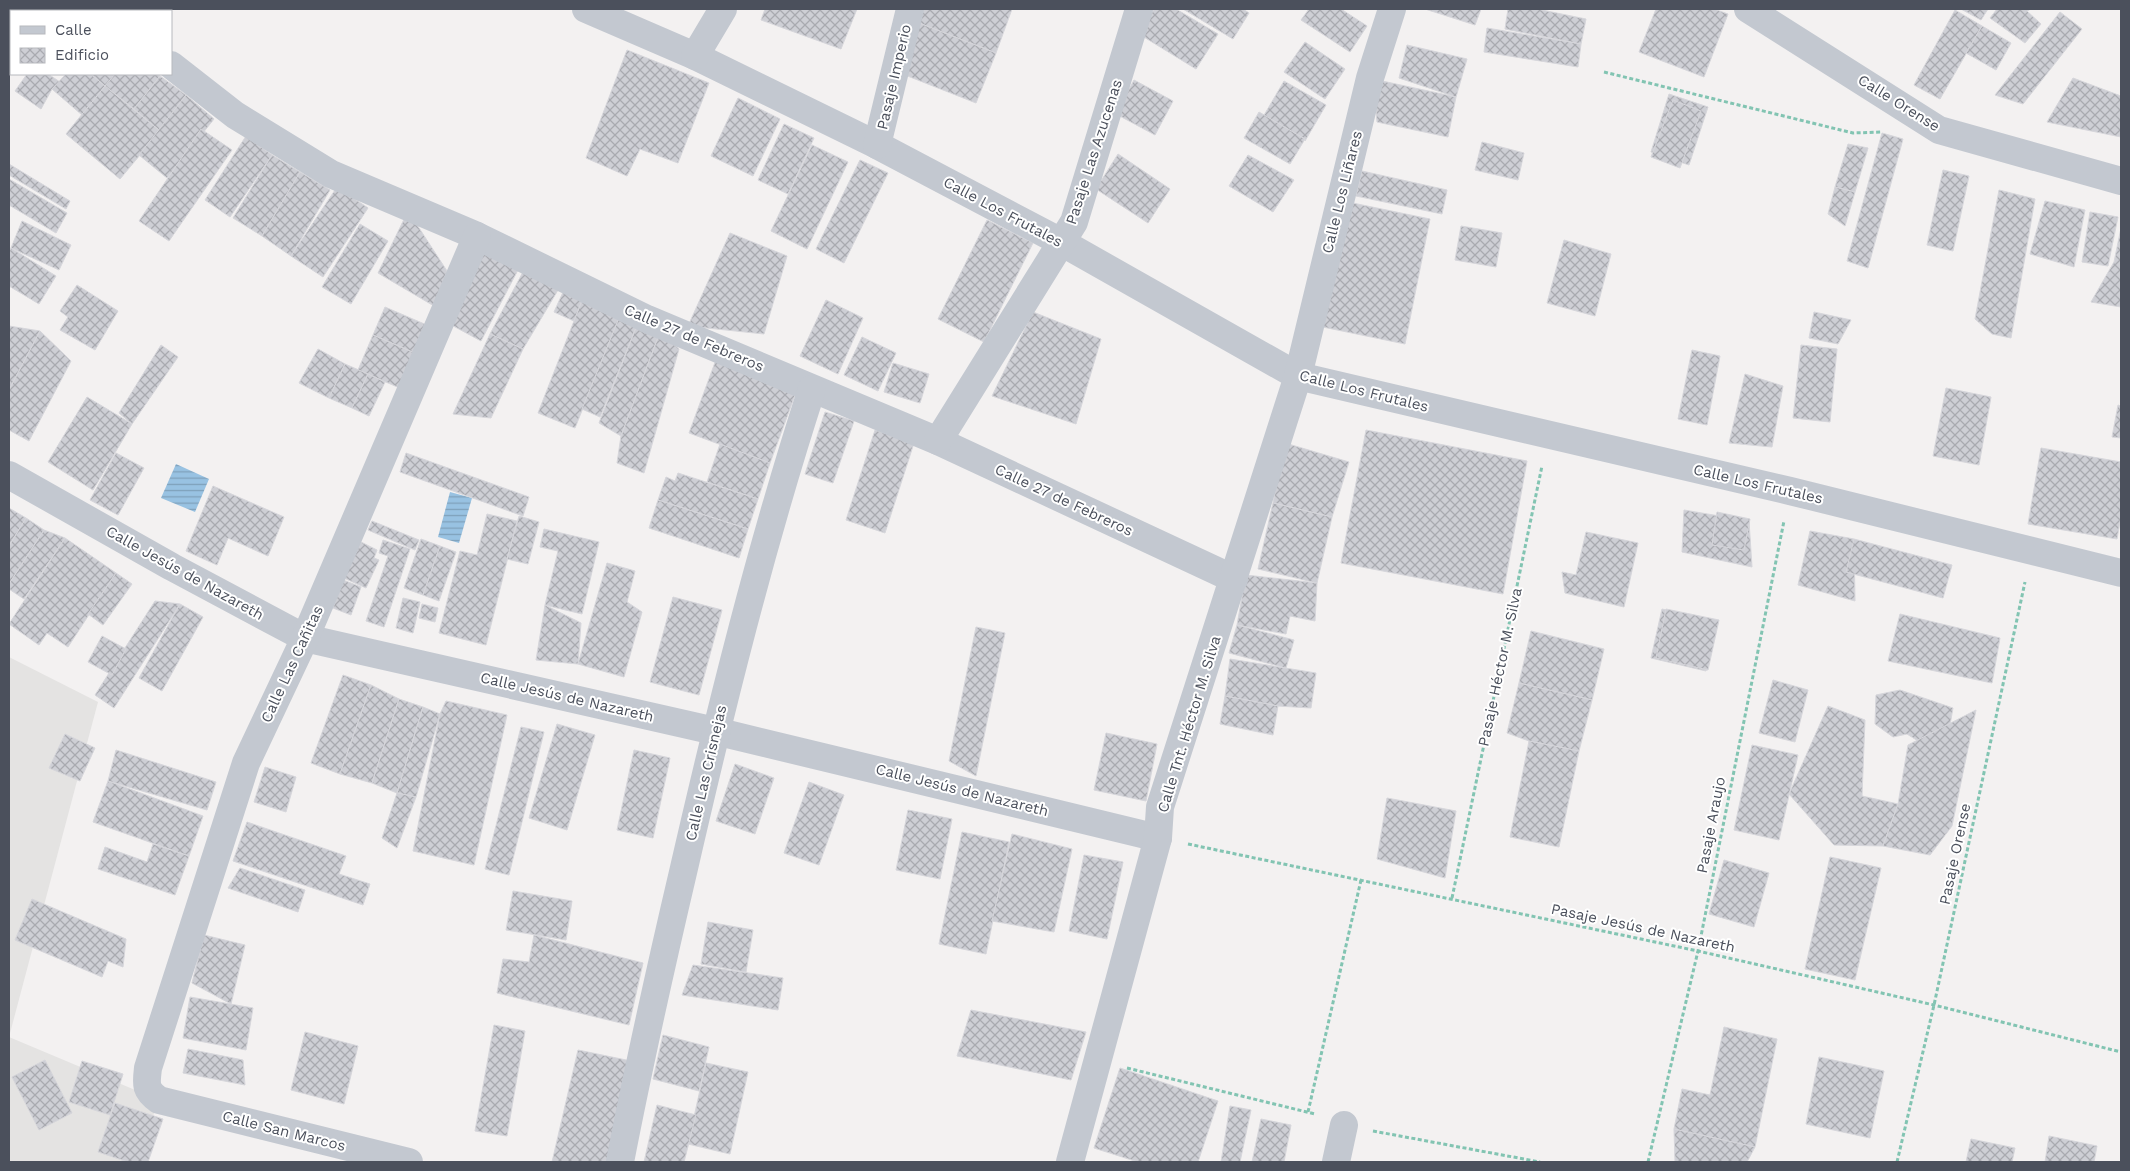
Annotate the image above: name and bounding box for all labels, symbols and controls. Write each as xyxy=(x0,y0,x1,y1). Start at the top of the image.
legend xyxy=(10,10,172,75)
text: Calle xyxy=(55,21,92,39)
street label: Pasaje Imperio xyxy=(873,23,915,131)
text: Edificio xyxy=(55,46,109,64)
street label: Calle Orense xyxy=(1855,71,1943,135)
street label: Pasaje Las Azucenas xyxy=(1062,77,1126,227)
street label: Calle Los Liñares xyxy=(1318,129,1366,255)
street label: Calle Los Frutales xyxy=(940,173,1066,251)
street label: Calle 27 de Febreros xyxy=(621,300,767,376)
street label: Calle Los Frutales xyxy=(1298,366,1430,416)
street label: Calle 27 de Febreros xyxy=(992,460,1136,540)
street label: Calle Los Frutales xyxy=(1691,460,1825,508)
street label: Calle Jesús de Nazareth xyxy=(103,522,267,624)
street label: Pasaje Héctor M. Silva xyxy=(1474,586,1526,748)
street label: Calle Las Cañitas xyxy=(257,603,327,725)
street label: Calle Tnt. Héctor M. Silva xyxy=(1154,633,1225,815)
street label: Calle Jesús de Nazareth xyxy=(478,668,656,726)
street label: Calle Las Crisnejas xyxy=(682,703,730,843)
street label: Calle Jesús de Nazareth xyxy=(874,760,1050,820)
street label: Pasaje Araujo xyxy=(1693,775,1729,875)
street label: Pasaje Orense xyxy=(1935,802,1975,906)
street label: Pasaje Jesús de Nazareth xyxy=(1549,900,1737,956)
street label: Calle San Marcos xyxy=(220,1107,348,1155)

